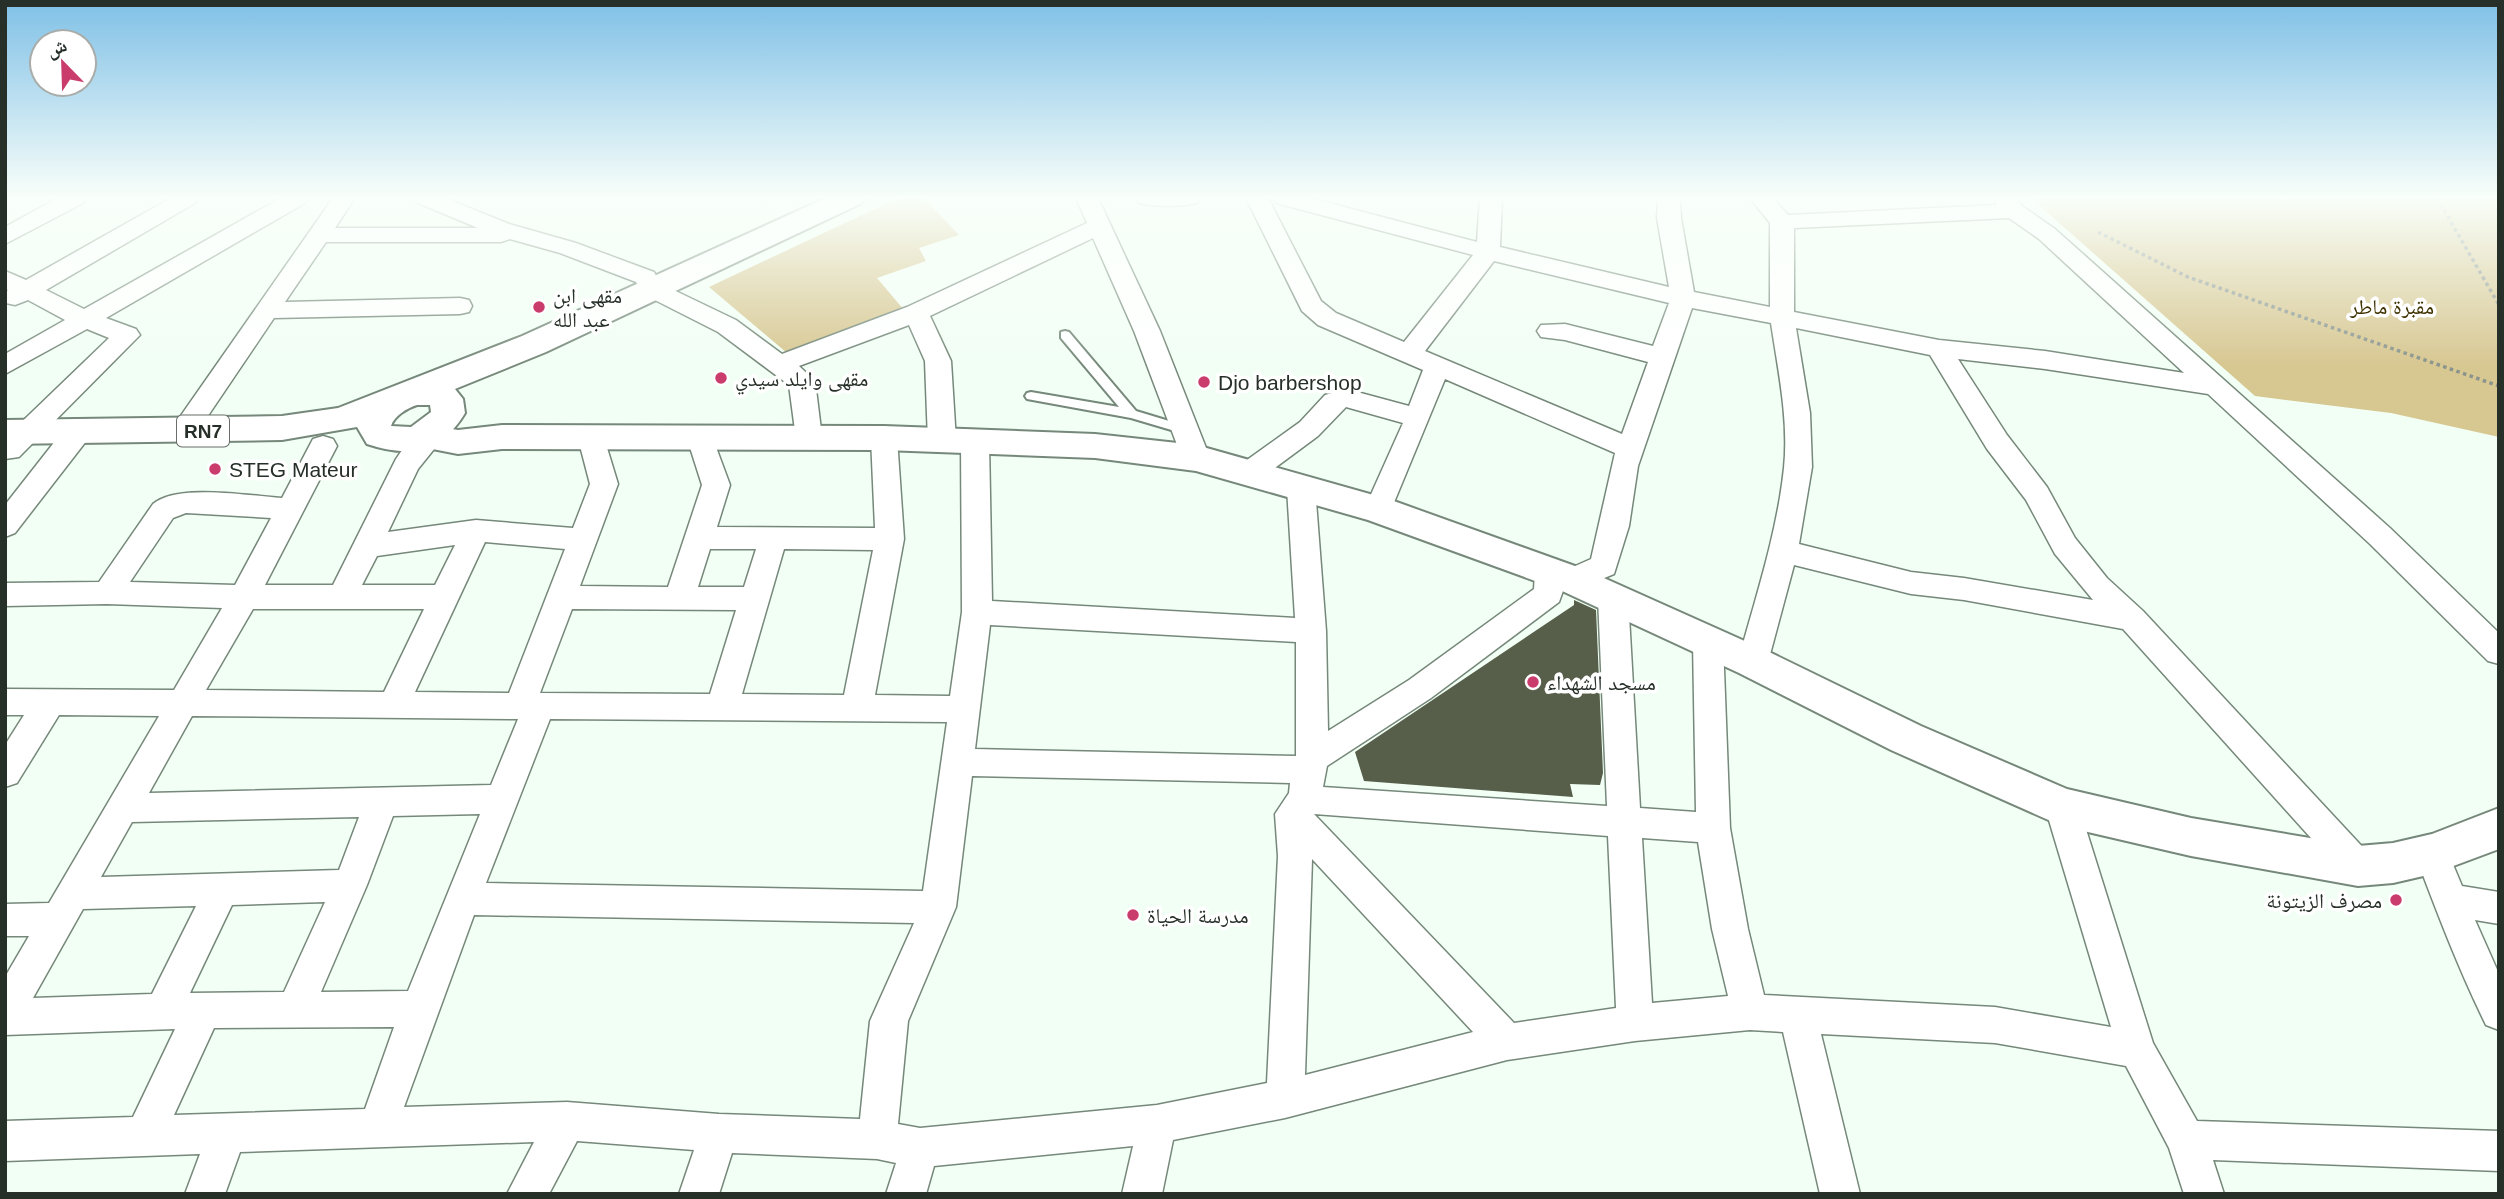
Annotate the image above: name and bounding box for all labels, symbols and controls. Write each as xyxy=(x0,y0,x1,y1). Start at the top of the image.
north arrow xyxy=(28,28,98,98)
text: ش xyxy=(43,34,70,62)
place label: مقهى ابن عبد الله xyxy=(553,284,622,331)
park label: مقبرة ماطر xyxy=(2349,295,2434,318)
marker: مقهى ابن عبد الله xyxy=(531,299,547,315)
place label: مقهى وايلد سيدي xyxy=(735,367,868,395)
marker: مقهى وايلد سيدي xyxy=(713,370,729,386)
place label: Djo barbershop xyxy=(1218,371,1362,394)
marker: Djo barbershop xyxy=(1196,374,1212,390)
road number: RN7 xyxy=(177,416,229,446)
place label: STEG Mateur xyxy=(229,458,357,481)
marker: STEG Mateur xyxy=(207,461,223,477)
place label: مسجد الشهداء xyxy=(1547,671,1656,695)
marker: مسجد الشهداء xyxy=(1525,674,1541,690)
place label: مصرف الزيتونة xyxy=(2266,889,2382,912)
marker: مصرف الزيتونة xyxy=(2388,892,2404,908)
place label: مدرسة الحياة xyxy=(1147,904,1249,927)
marker: مدرسة الحياة xyxy=(1125,907,1141,923)

